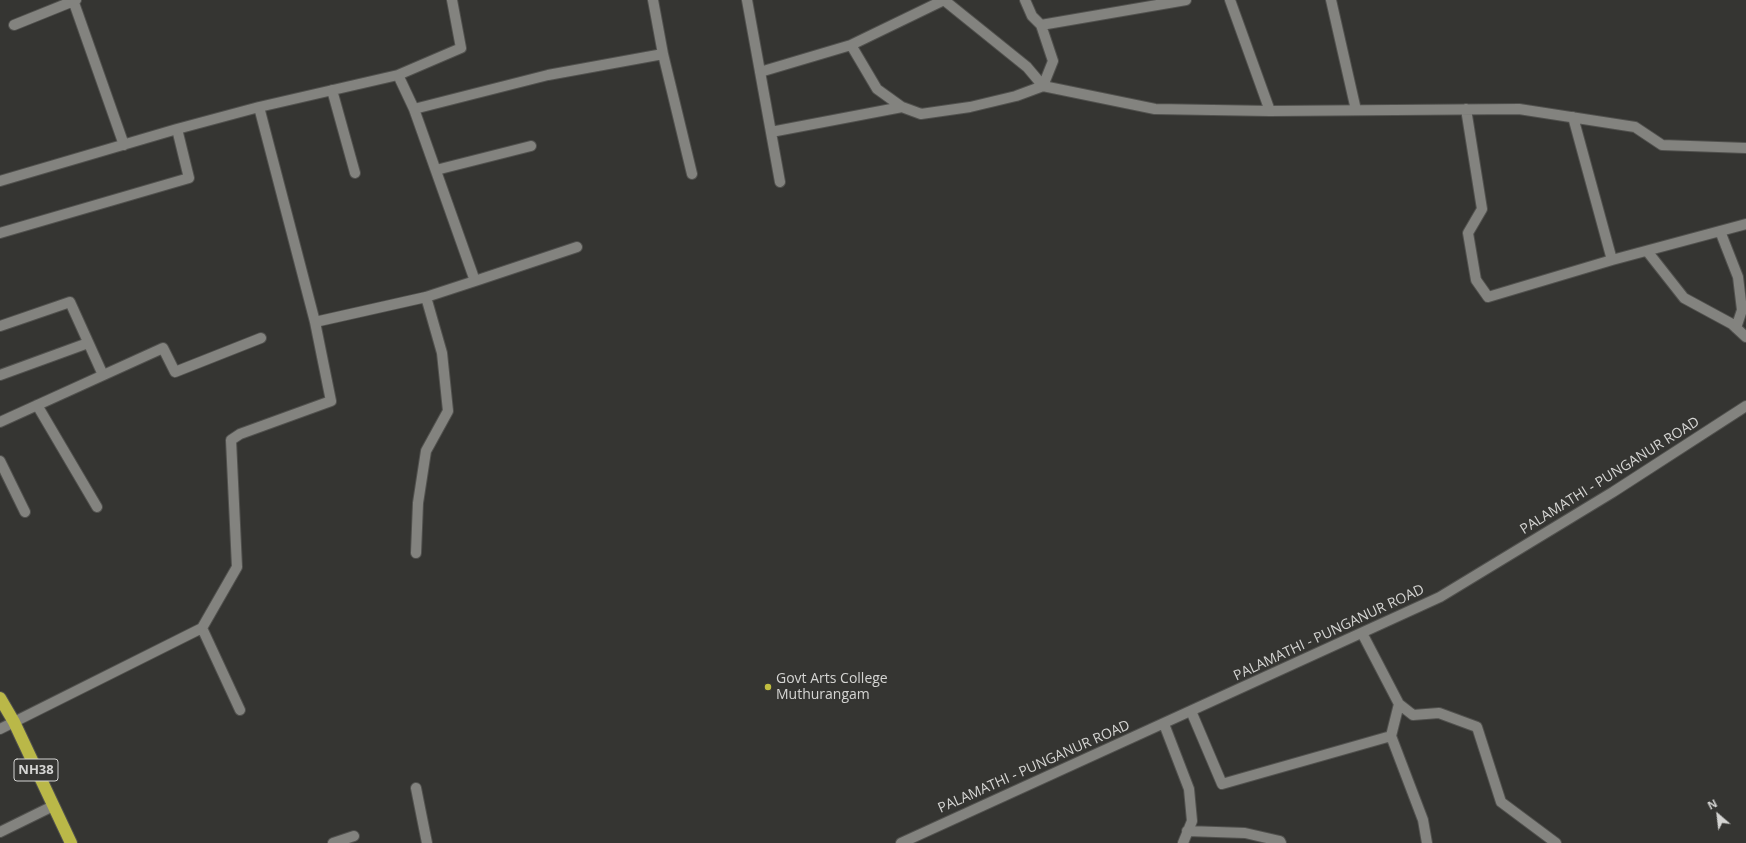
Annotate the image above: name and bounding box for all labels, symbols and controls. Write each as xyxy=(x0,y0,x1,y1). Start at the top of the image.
street label: PALAMATHI - PUNGANUR ROAD xyxy=(1517,414,1703,538)
street label: PALAMATHI - PUNGANUR ROAD xyxy=(1231,581,1427,685)
place label: Govt Arts College Muthurangam xyxy=(776,671,888,704)
marker: Govt Arts College Muthurangam xyxy=(763,682,773,692)
street label: PALAMATHI - PUNGANUR ROAD xyxy=(935,717,1133,817)
road number: NH38 xyxy=(14,759,58,781)
north arrow xyxy=(1698,795,1738,835)
text: N xyxy=(1705,795,1720,813)

